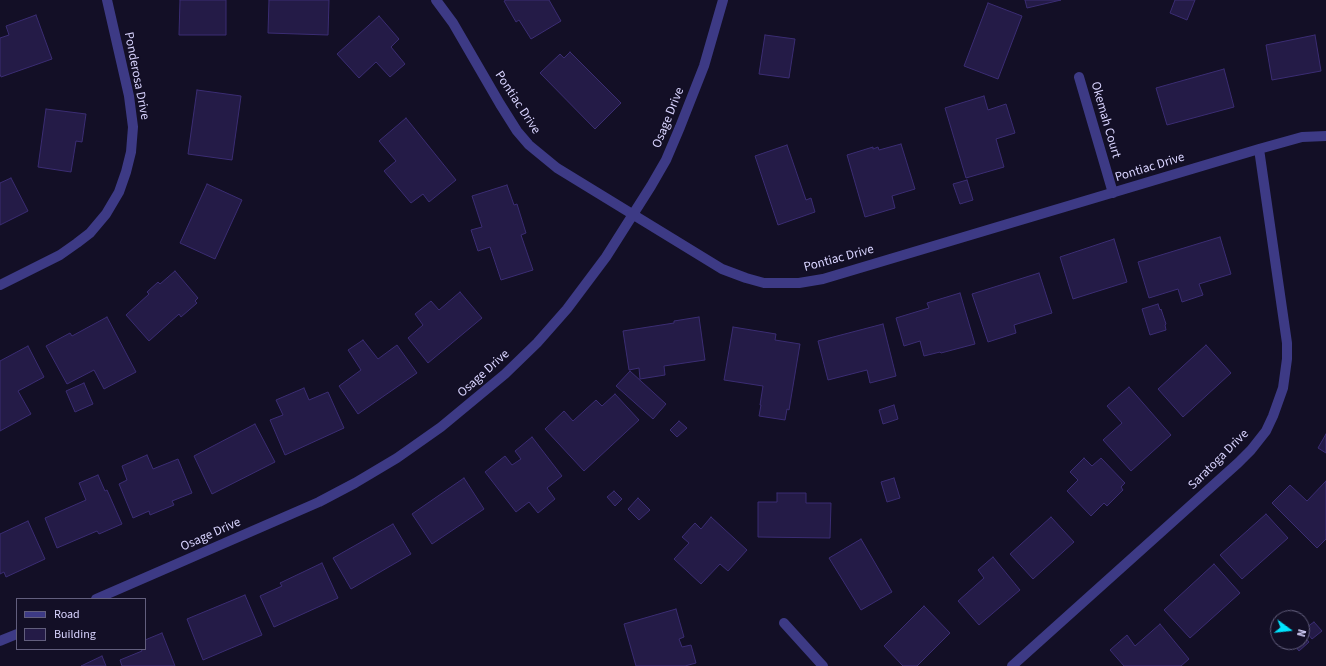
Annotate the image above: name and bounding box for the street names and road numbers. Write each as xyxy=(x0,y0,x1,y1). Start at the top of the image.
street label: Ponderosa Drive xyxy=(120,31,152,121)
street label: Pontiac Drive xyxy=(491,69,543,137)
street label: Okemah Court xyxy=(1087,80,1123,160)
street label: Osage Drive xyxy=(650,85,688,151)
street label: Pontiac Drive xyxy=(1113,150,1187,186)
street label: Pontiac Drive xyxy=(802,242,876,276)
street label: Osage Drive xyxy=(455,347,513,401)
street label: Saratoga Drive xyxy=(1186,427,1252,493)
street label: Osage Drive xyxy=(178,515,244,555)

